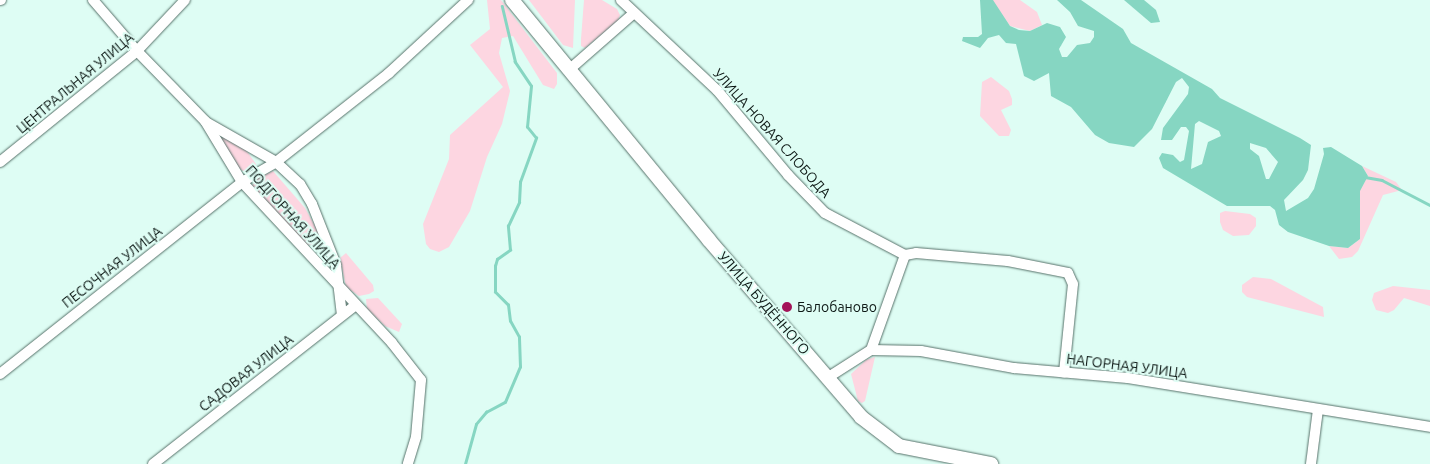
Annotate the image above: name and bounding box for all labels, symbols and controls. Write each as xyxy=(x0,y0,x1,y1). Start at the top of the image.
street label: ЦЕНТРАЛЬНАЯ УЛИЦА xyxy=(13,29,137,137)
street label: УЛИЦА НОВАЯ СЛОБОДА xyxy=(710,65,834,201)
street label: ПОДГОРНАЯ УЛИЦА xyxy=(242,162,344,272)
street label: ПЕСОЧНАЯ УЛИЦА xyxy=(59,223,165,311)
street label: УЛИЦА БУДЁННОГО xyxy=(715,248,813,358)
place label: Балобаново xyxy=(797,299,877,315)
marker: Балобаново xyxy=(781,301,793,313)
street label: САДОВАЯ УЛИЦА xyxy=(195,331,297,415)
street label: НАГОРНАЯ УЛИЦА xyxy=(1065,350,1189,382)

